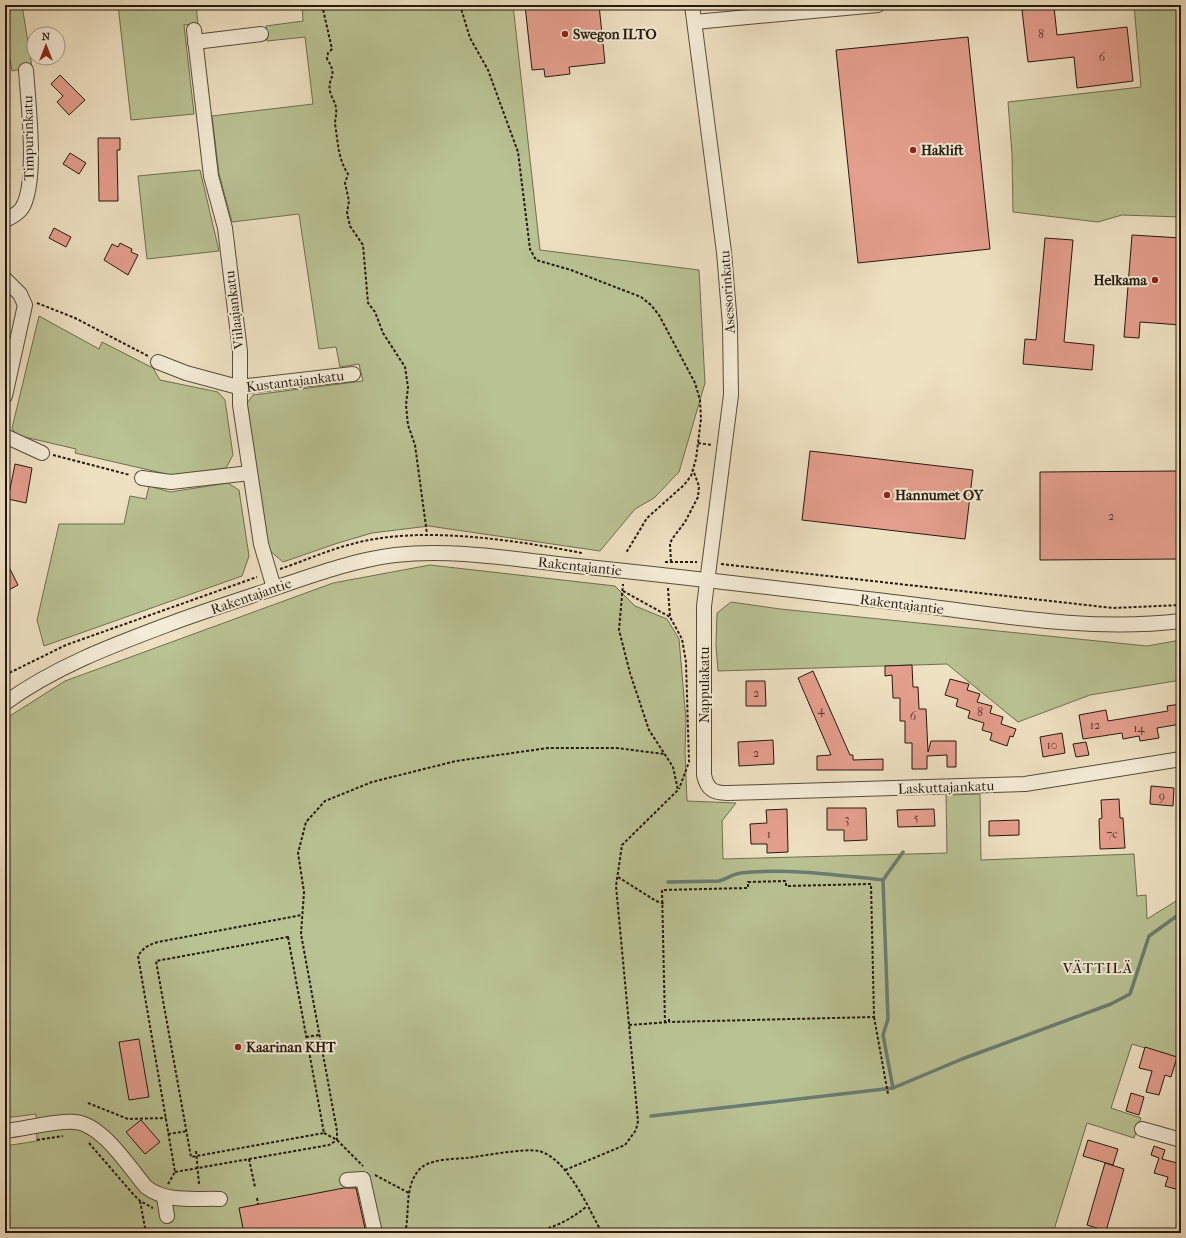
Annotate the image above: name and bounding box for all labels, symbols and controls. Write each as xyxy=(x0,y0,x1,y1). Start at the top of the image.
north arrow xyxy=(26,26,66,66)
place label: Swegon ILTO xyxy=(573,26,656,43)
house number: 8 xyxy=(1038,27,1044,41)
marker: Swegon ILTO xyxy=(560,29,570,39)
text: N xyxy=(42,30,51,43)
house number: 6 xyxy=(1099,50,1106,64)
street label: Timpurinkatu xyxy=(19,95,38,181)
place label: Haklift xyxy=(921,142,964,159)
marker: Haklift xyxy=(908,145,918,155)
street label: Asessorinkatu xyxy=(716,250,739,335)
street label: Viilaajankatu xyxy=(221,270,248,351)
place label: Helkama xyxy=(1094,272,1148,289)
marker: Helkama xyxy=(1150,275,1160,285)
street label: Kustantajankatu xyxy=(245,367,345,396)
place label: Hannumet OY xyxy=(895,487,985,504)
marker: Hannumet OY xyxy=(882,490,892,500)
house number: 2 xyxy=(1108,509,1114,523)
street label: Rakentajantie xyxy=(537,554,623,579)
street label: Rakentajantie xyxy=(209,575,294,618)
street label: Rakentajantie xyxy=(859,591,945,618)
street label: Nappulakatu xyxy=(696,647,713,723)
house number: 2 xyxy=(753,686,759,700)
house number: 4 xyxy=(817,703,825,717)
house number: 8 xyxy=(977,705,983,719)
house number: 6 xyxy=(910,709,917,723)
house number: 12 xyxy=(1090,718,1100,732)
house number: 14 xyxy=(1133,721,1146,735)
house number: 10 xyxy=(1047,738,1057,752)
house number: 2 xyxy=(753,746,759,760)
street label: Laskuttajankatu xyxy=(898,777,995,798)
house number: 9 xyxy=(1159,789,1165,803)
house number: 5 xyxy=(913,811,919,825)
house number: 3 xyxy=(845,812,850,826)
house number: 1 xyxy=(767,827,771,841)
house number: 7c xyxy=(1106,827,1118,841)
district label: VÄTTILÄ xyxy=(1062,959,1133,977)
place label: Kaarinan KHT xyxy=(246,1039,336,1056)
marker: Kaarinan KHT xyxy=(233,1042,243,1052)

